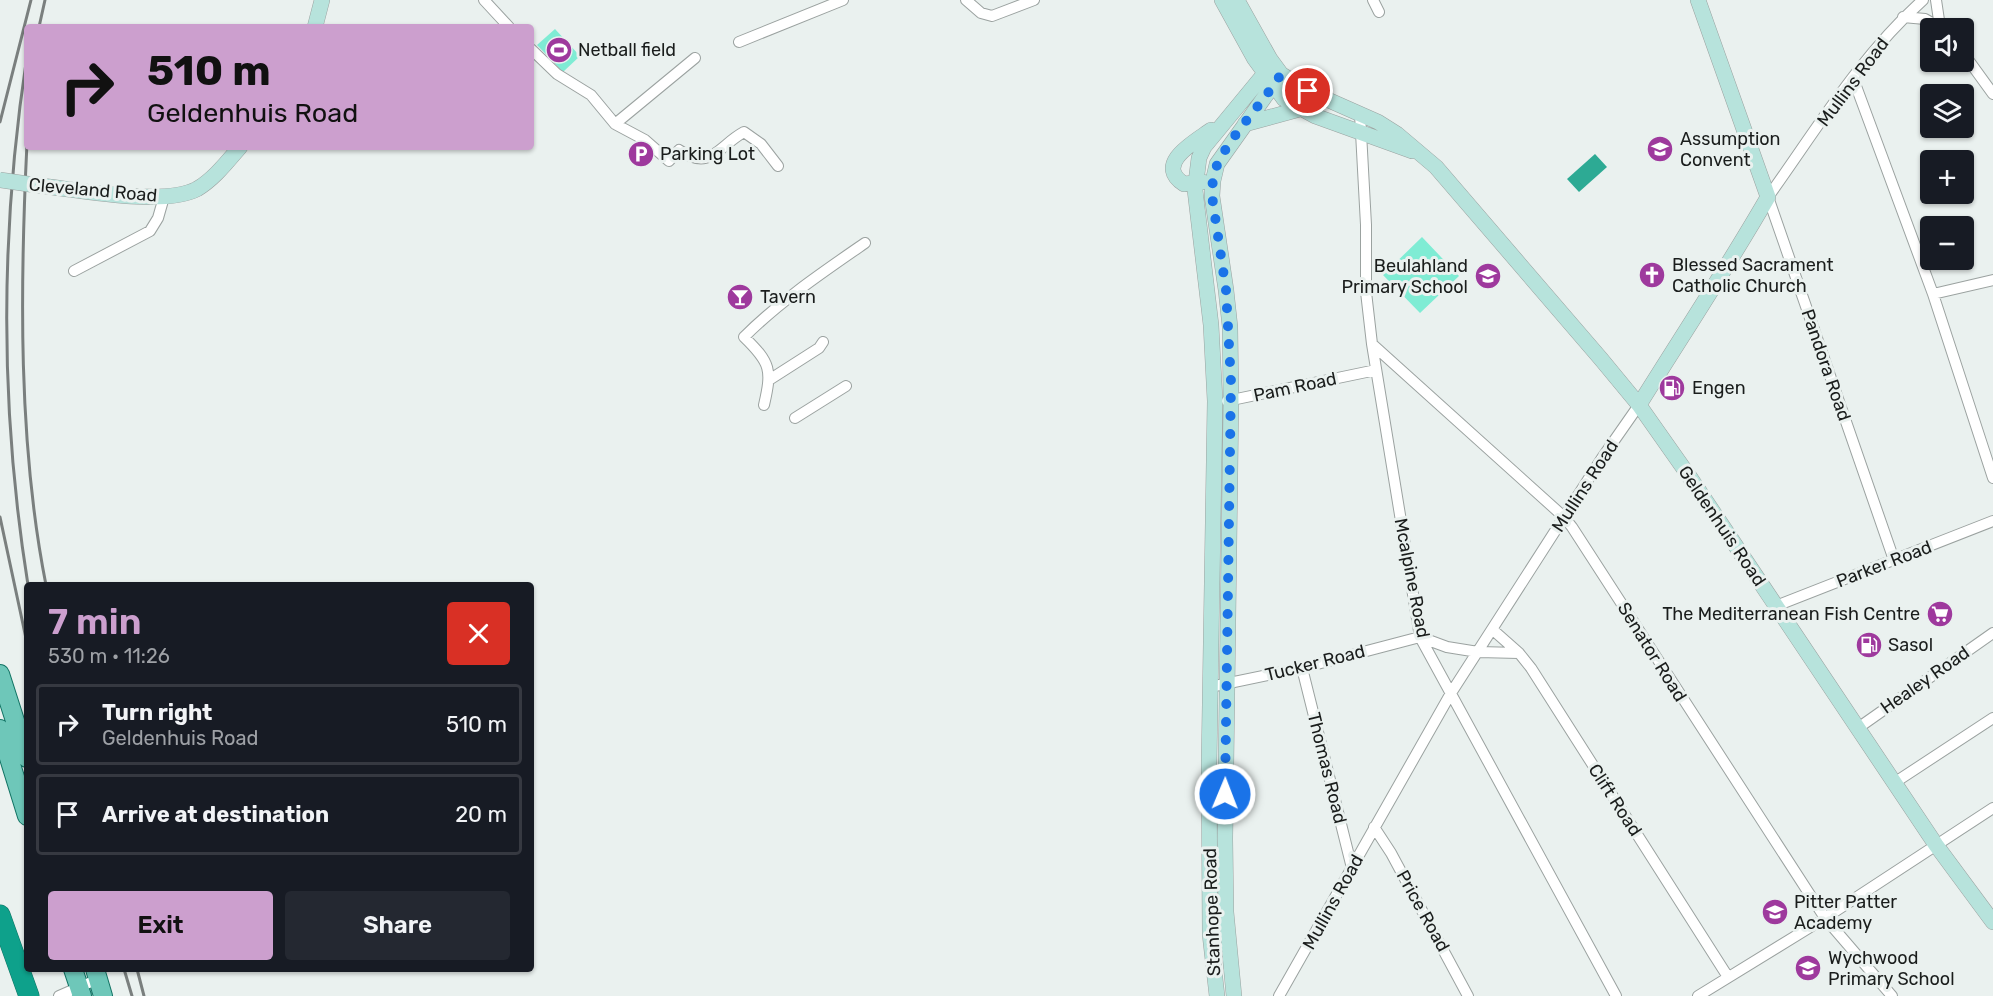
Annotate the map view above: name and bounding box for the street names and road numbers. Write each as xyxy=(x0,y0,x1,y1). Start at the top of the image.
street label: Mullins Road xyxy=(1813,33,1893,131)
street label: Cleveland Road xyxy=(28,173,158,207)
street label: Pandora Road xyxy=(1797,306,1855,424)
street label: Pam Road xyxy=(1251,367,1339,407)
street label: Mullins Road xyxy=(1547,436,1623,536)
street label: Geldenhuis Road xyxy=(1674,461,1770,591)
street label: Mcalpine Road xyxy=(1390,516,1434,640)
street label: Parker Road xyxy=(1833,536,1935,592)
street label: Senator Road xyxy=(1613,598,1691,706)
street label: Tucker Road xyxy=(1263,640,1367,686)
street label: Healey Road xyxy=(1876,641,1974,719)
street label: Thomas Road xyxy=(1303,710,1351,826)
street label: Clift Road xyxy=(1584,760,1646,840)
street label: Stanhope Road xyxy=(1199,848,1225,976)
street label: Mullins Road xyxy=(1298,851,1368,953)
street label: Price Road xyxy=(1392,866,1454,956)

